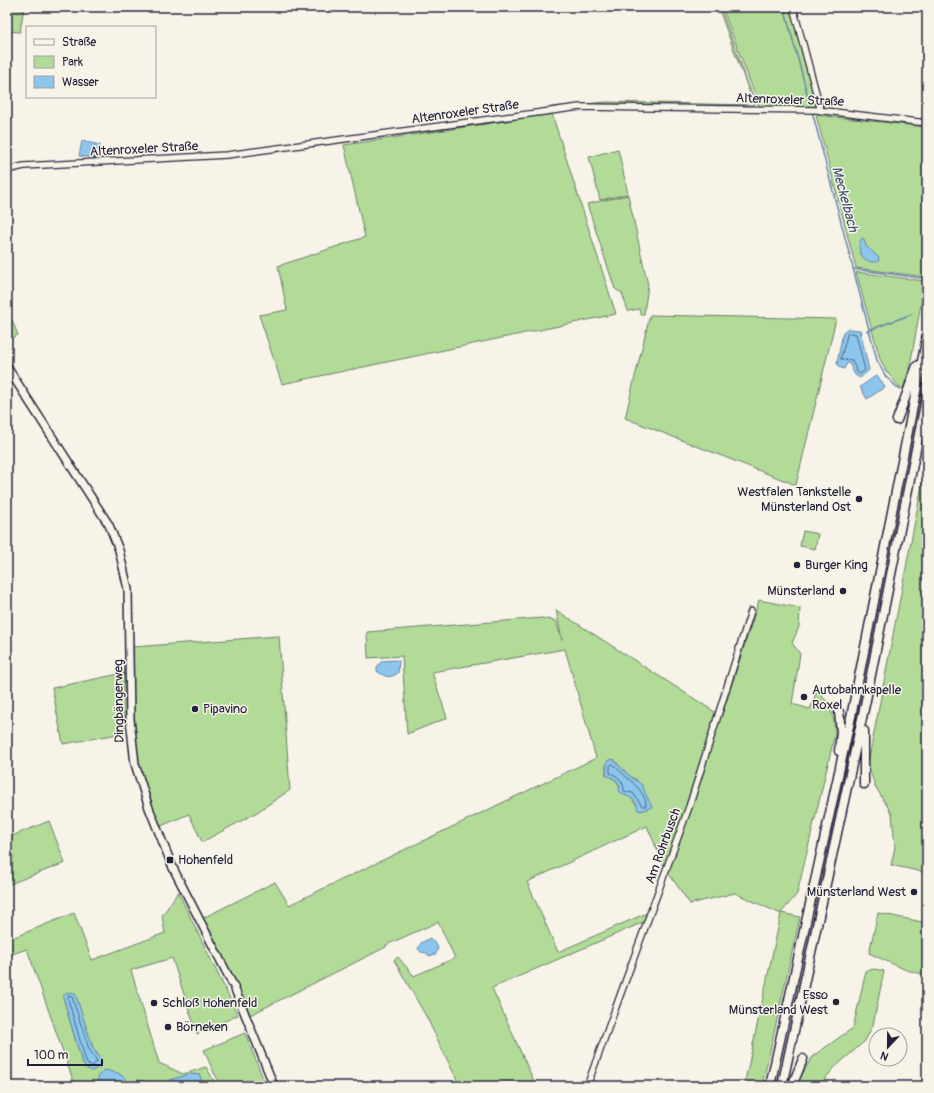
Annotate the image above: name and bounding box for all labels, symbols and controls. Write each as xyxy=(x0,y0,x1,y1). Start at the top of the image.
legend xyxy=(26,26,156,98)
text: Straße xyxy=(62,35,96,50)
text: Park xyxy=(62,55,83,70)
text: Wasser xyxy=(62,75,99,90)
street label: Altenroxeler Straße xyxy=(736,90,845,110)
street label: Altenroxeler Straße xyxy=(410,96,520,127)
street label: Altenroxeler Straße xyxy=(89,138,199,160)
water label: Meckelbach xyxy=(828,164,862,235)
place label: Westfalen Tankstelle Münsterland Ost xyxy=(737,484,852,515)
marker: Westfalen Tankstelle Münsterland Ost xyxy=(854,494,864,504)
place label: Burger King xyxy=(805,557,868,573)
marker: Burger King xyxy=(792,560,802,570)
place label: Münsterland xyxy=(767,583,835,599)
marker: Münsterland xyxy=(838,586,848,596)
street label: Dingbängerweg xyxy=(110,659,128,743)
place label: Autobahnkapelle Roxel xyxy=(812,682,902,713)
marker: Autobahnkapelle Roxel xyxy=(799,692,809,702)
place label: Pipavino xyxy=(203,701,247,717)
marker: Pipavino xyxy=(190,704,200,714)
street label: Am Rohrbusch xyxy=(642,806,684,886)
place label: Hohenfeld xyxy=(178,852,233,868)
marker: Hohenfeld xyxy=(165,855,175,865)
place label: Münsterland West xyxy=(807,884,907,900)
marker: Münsterland West xyxy=(909,887,919,897)
place label: Esso Münsterland West xyxy=(729,987,829,1018)
place label: Schloß Hohenfeld xyxy=(162,995,257,1011)
marker: Esso Münsterland West xyxy=(831,997,841,1007)
marker: Schloß Hohenfeld xyxy=(149,998,159,1008)
place label: Börneken xyxy=(176,1019,228,1035)
marker: Börneken xyxy=(163,1022,173,1032)
north arrow xyxy=(868,1027,908,1067)
scale bar xyxy=(28,1041,102,1067)
text: 100 m xyxy=(34,1048,69,1063)
text: N xyxy=(878,1048,890,1063)

